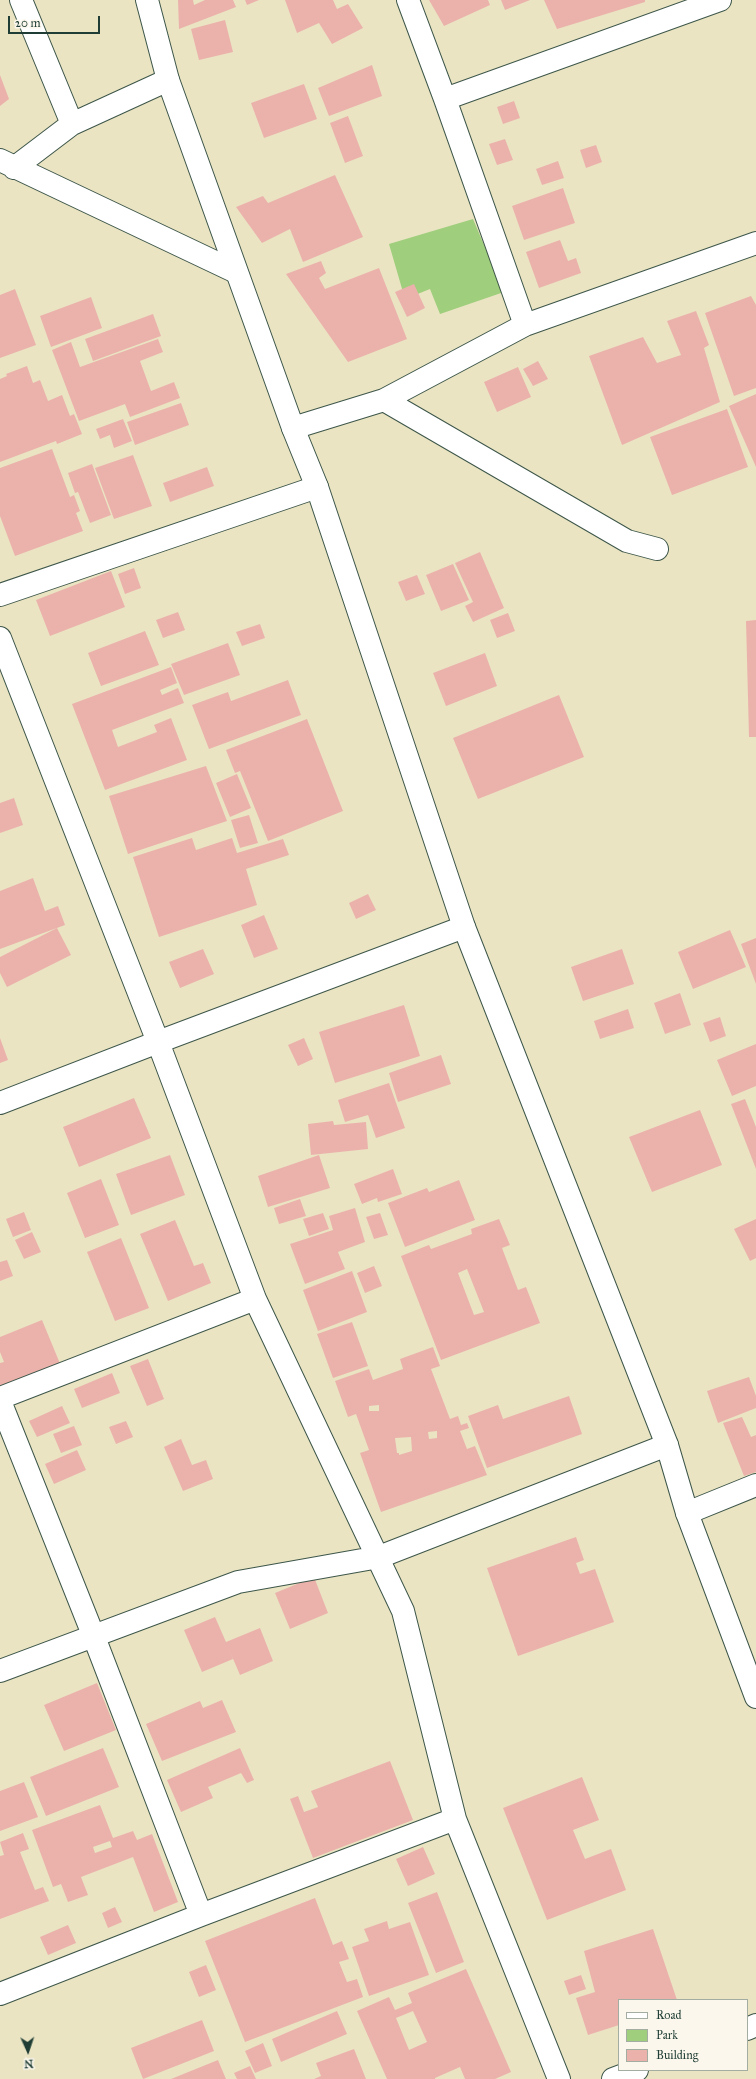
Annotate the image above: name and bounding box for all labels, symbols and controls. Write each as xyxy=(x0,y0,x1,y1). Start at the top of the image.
scale bar xyxy=(10,8,102,34)
text: 20 m xyxy=(15,16,41,30)
legend xyxy=(618,1999,748,2071)
text: Road xyxy=(656,2008,682,2022)
text: Park xyxy=(656,2028,678,2042)
north arrow xyxy=(8,2031,48,2071)
text: Building xyxy=(656,2048,698,2062)
text: N xyxy=(24,2057,34,2070)

